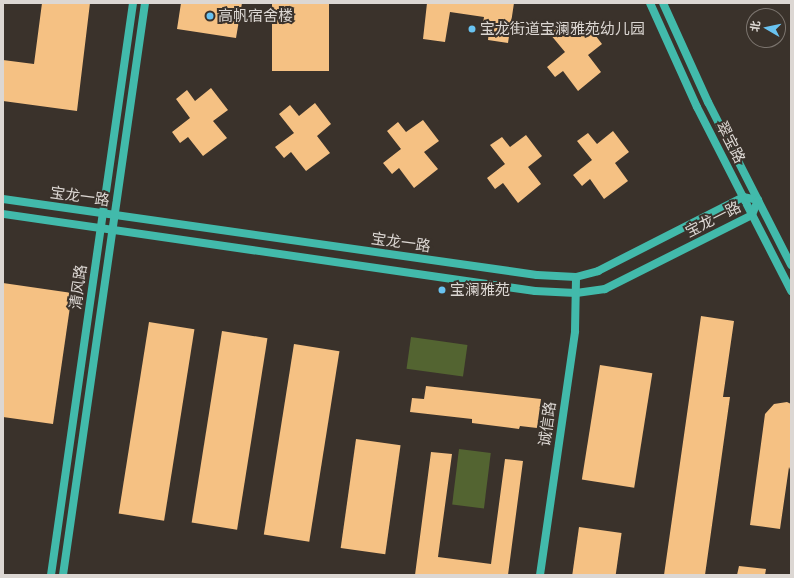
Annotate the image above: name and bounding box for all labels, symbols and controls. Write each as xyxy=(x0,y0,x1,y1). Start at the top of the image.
place label: 高帆宿舍楼 xyxy=(218,7,293,25)
north arrow xyxy=(746,8,786,48)
marker: 高帆宿舍楼 xyxy=(205,11,215,21)
place label: 宝龙街道宝澜雅苑幼儿园 xyxy=(480,20,645,38)
text: 北 xyxy=(747,20,763,33)
marker: 宝龙街道宝澜雅苑幼儿园 xyxy=(467,24,477,34)
street label: 翠宝路 xyxy=(713,118,749,166)
street label: 宝龙一路 xyxy=(49,183,111,209)
street label: 宝龙一路 xyxy=(682,197,744,241)
street label: 宝龙一路 xyxy=(370,229,432,255)
street label: 清风路 xyxy=(66,263,90,311)
place label: 宝澜雅苑 xyxy=(450,281,510,299)
marker: 宝澜雅苑 xyxy=(437,285,447,295)
street label: 诚信路 xyxy=(535,400,559,448)

